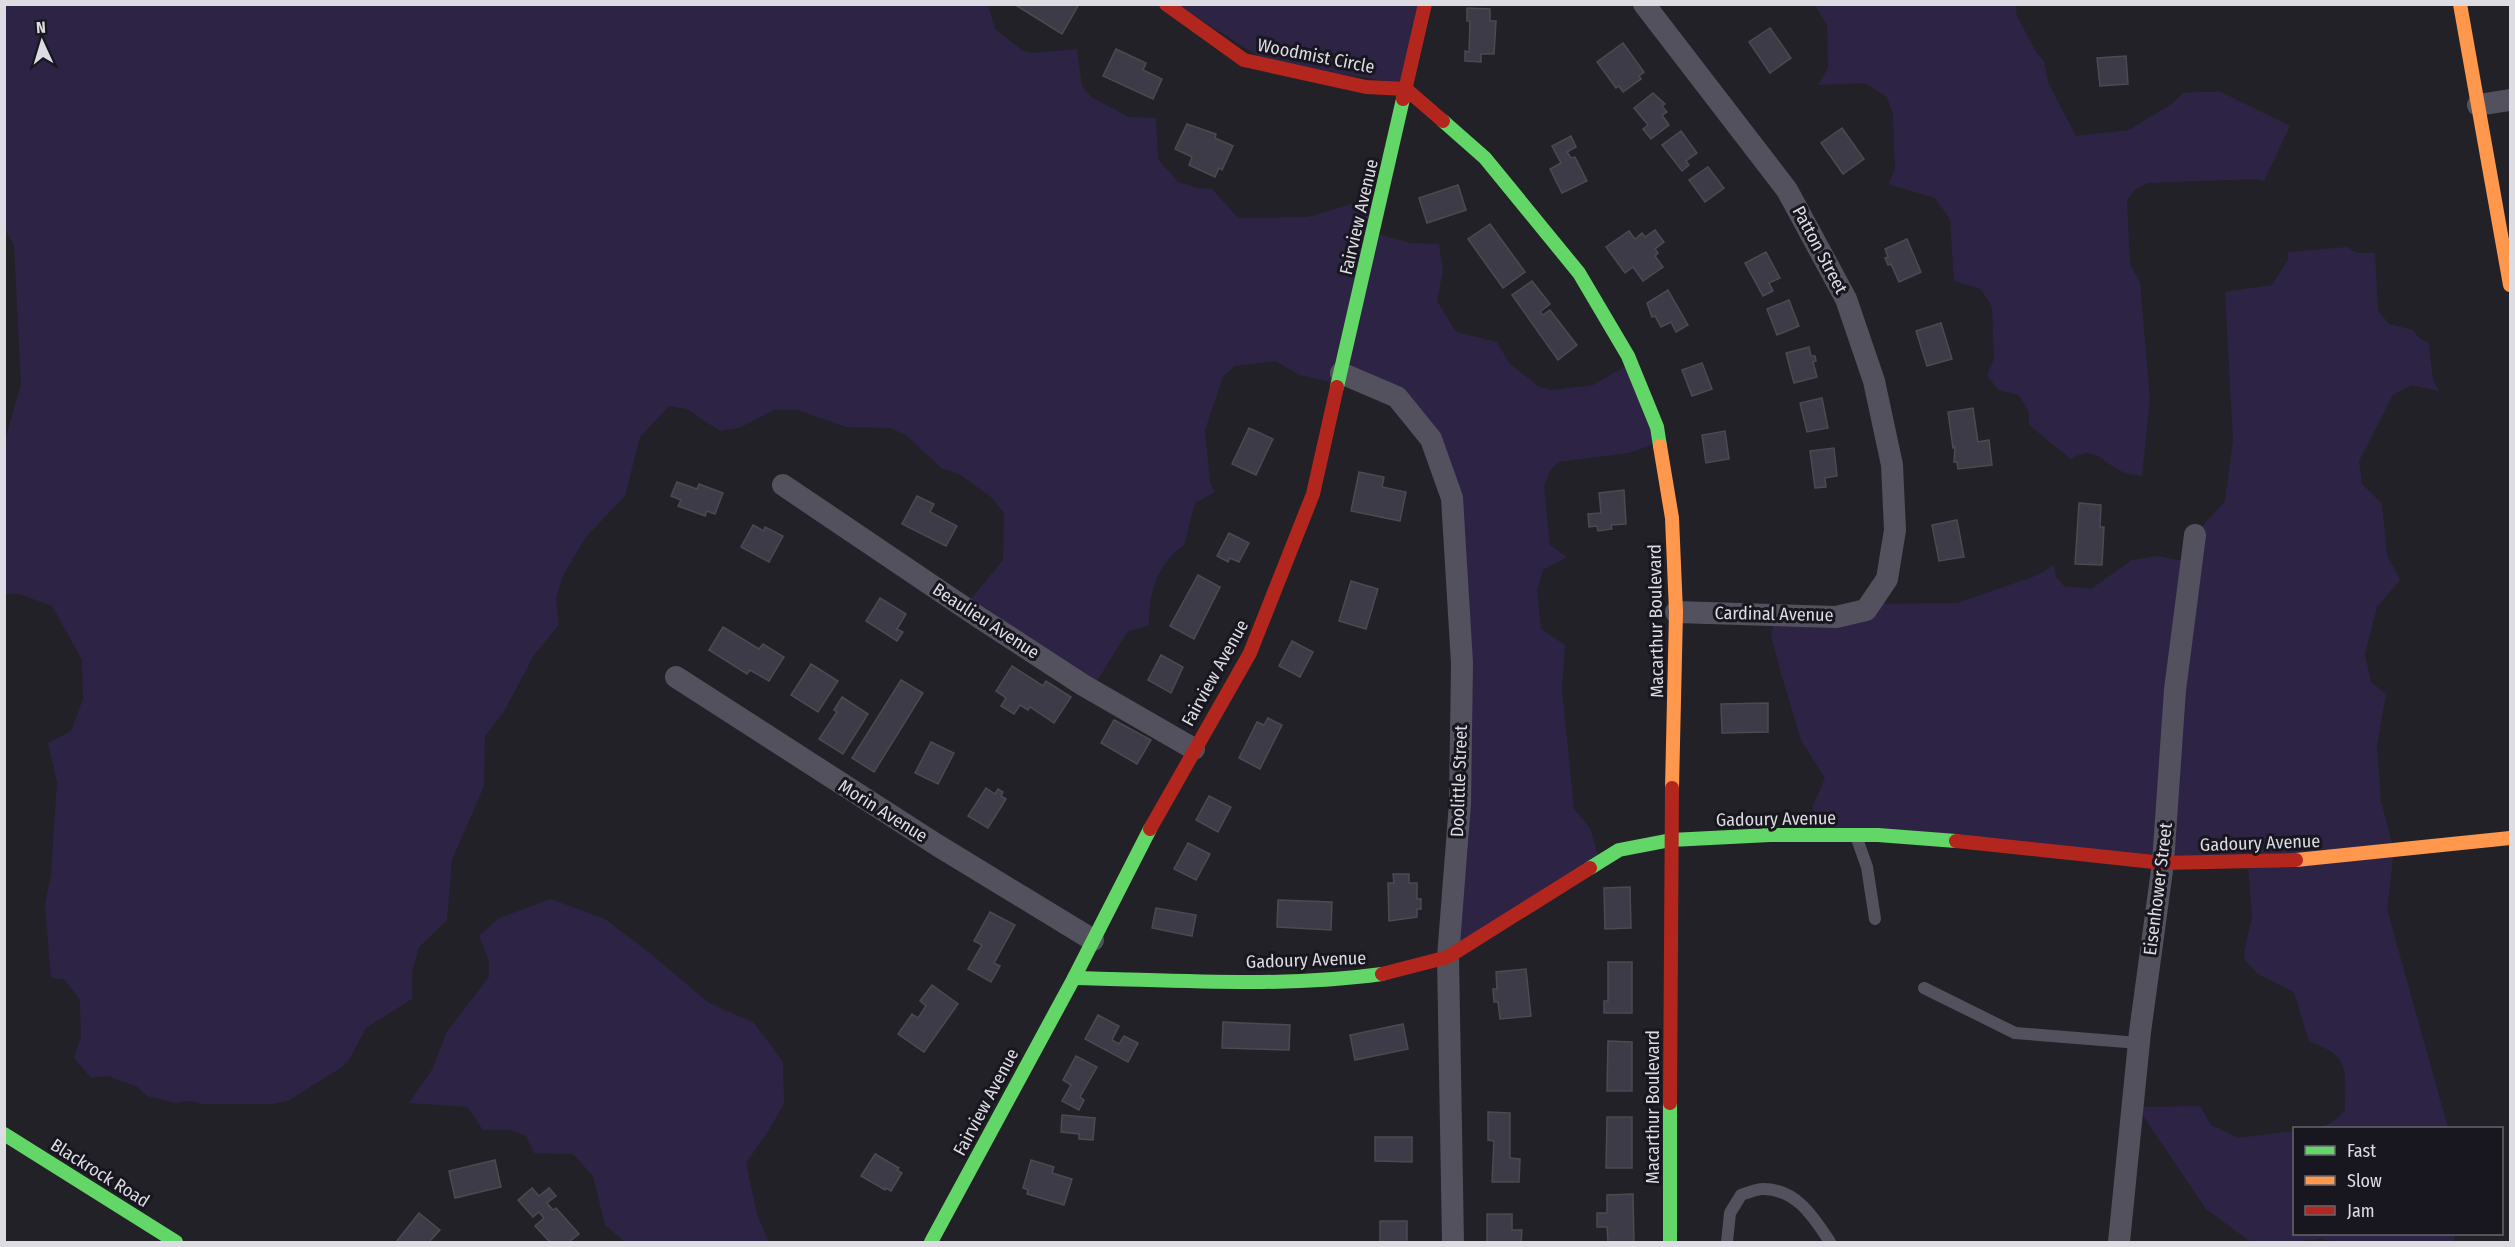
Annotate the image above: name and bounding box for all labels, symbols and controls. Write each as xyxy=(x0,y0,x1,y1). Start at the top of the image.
north arrow xyxy=(12,12,72,72)
text: N xyxy=(36,18,46,37)
street label: Woodmist Circle xyxy=(1256,34,1377,78)
street label: Fairview Avenue xyxy=(1335,157,1383,277)
street label: Patton Street xyxy=(1788,202,1852,298)
street label: Macarthur Boulevard xyxy=(1644,544,1668,698)
street label: Beaulieu Avenue xyxy=(929,578,1044,664)
street label: Cardinal Avenue xyxy=(1714,602,1834,626)
street label: Fairview Avenue xyxy=(1177,616,1253,730)
street label: Doolittle Street xyxy=(1446,724,1472,838)
street label: Morin Avenue xyxy=(834,775,932,847)
street label: Gadoury Avenue xyxy=(1716,807,1836,831)
street label: Eisenhower Street xyxy=(2139,821,2177,957)
street label: Gadoury Avenue xyxy=(2200,830,2321,856)
street label: Gadoury Avenue xyxy=(1246,947,1367,973)
street label: Macarthur Boulevard xyxy=(1642,1030,1664,1184)
street label: Fairview Avenue xyxy=(949,1045,1023,1159)
legend xyxy=(2293,1127,2503,1235)
street label: Blackrock Road xyxy=(47,1134,153,1212)
text: Fast xyxy=(2347,1140,2376,1162)
text: Slow xyxy=(2347,1170,2382,1192)
text: Jam xyxy=(2347,1200,2375,1222)

